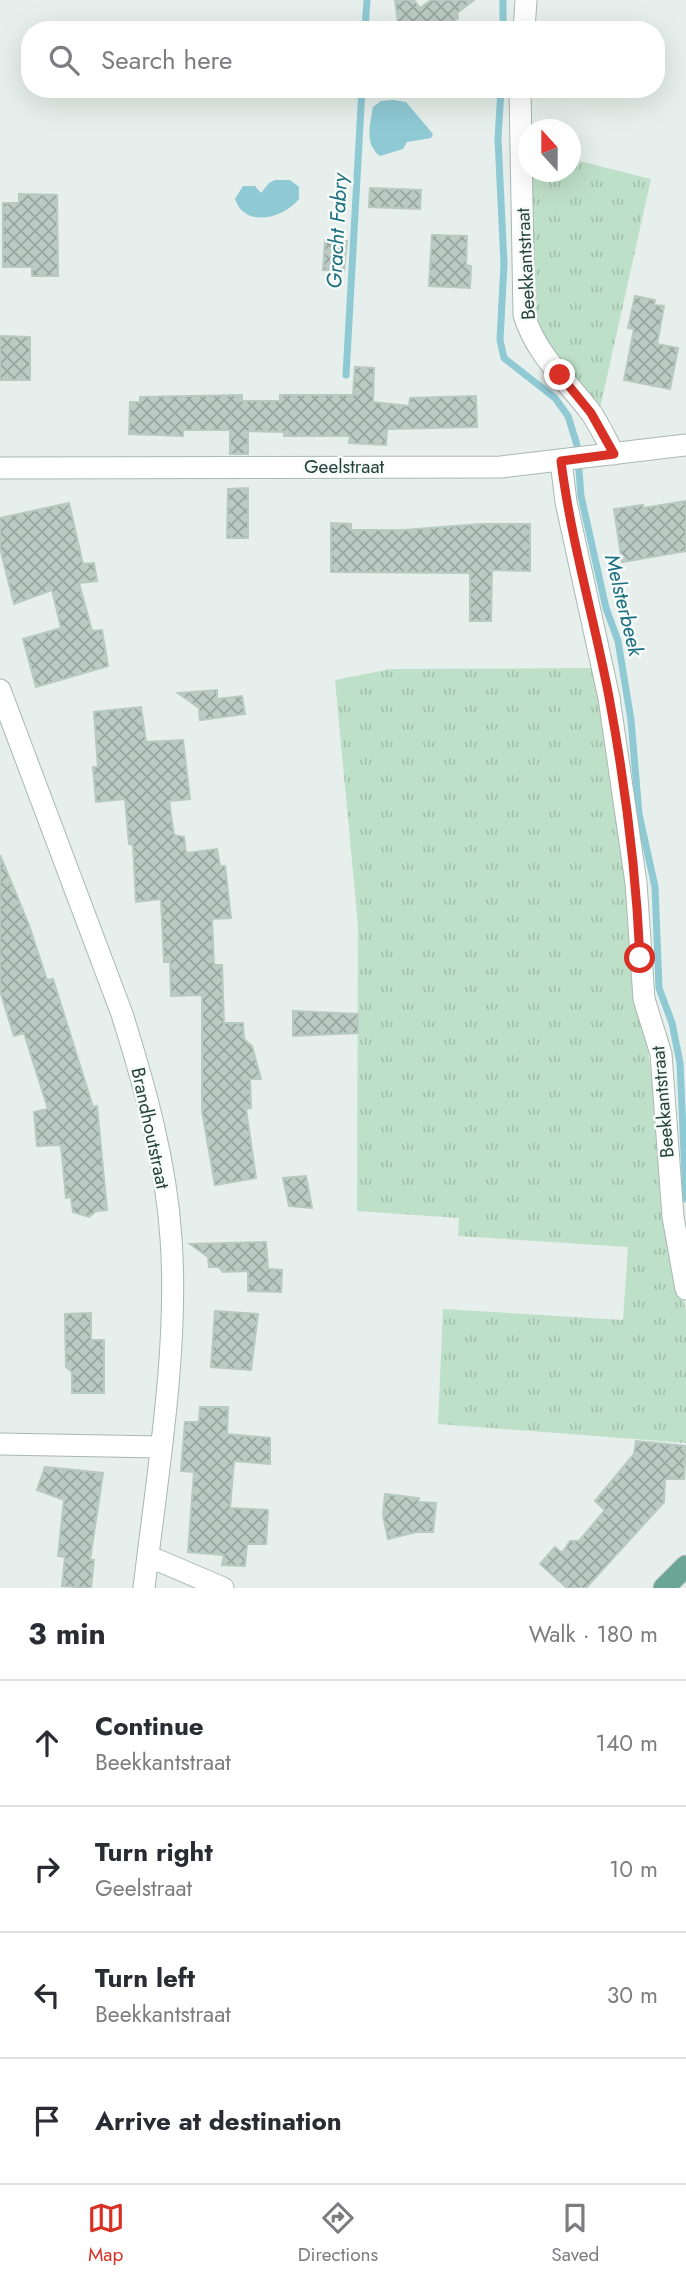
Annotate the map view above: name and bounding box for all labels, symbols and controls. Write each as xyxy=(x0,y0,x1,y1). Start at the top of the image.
search box xyxy=(21,21,665,98)
icon: search xyxy=(45,41,83,79)
text: Search here xyxy=(101,41,233,79)
north arrow xyxy=(518,119,581,182)
water label: Gracht Fabry xyxy=(319,171,355,289)
street label: Beekkantstraat xyxy=(509,207,542,321)
route end xyxy=(544,359,575,390)
street label: Geelstraat xyxy=(304,453,385,480)
water label: Melsterbeek xyxy=(597,551,651,660)
route start xyxy=(624,942,655,973)
street label: Beekkantstraat xyxy=(644,1044,681,1159)
street label: Brandhoutstraat xyxy=(124,1065,177,1192)
text: 3 min xyxy=(28,1612,106,1655)
text: Walk · 180 m xyxy=(529,1617,658,1651)
text: Continue xyxy=(95,1707,204,1745)
icon: ahead xyxy=(28,1724,66,1762)
text: 140 m xyxy=(596,1726,658,1760)
text: Beekkantstraat xyxy=(95,1745,231,1779)
text: Turn right xyxy=(95,1833,213,1871)
icon: right xyxy=(28,1850,66,1888)
text: 10 m xyxy=(609,1852,658,1886)
text: Geelstraat xyxy=(95,1871,192,1905)
text: Turn left xyxy=(95,1959,195,1997)
icon: left xyxy=(28,1976,66,2014)
text: 30 m xyxy=(607,1978,658,2012)
text: Beekkantstraat xyxy=(95,1997,231,2031)
icon: arrive xyxy=(28,2102,66,2140)
text: Arrive at destination xyxy=(95,2102,342,2140)
tab: Map xyxy=(87,2199,125,2268)
tab: Directions xyxy=(298,2199,378,2268)
tab: Saved xyxy=(551,2199,599,2268)

